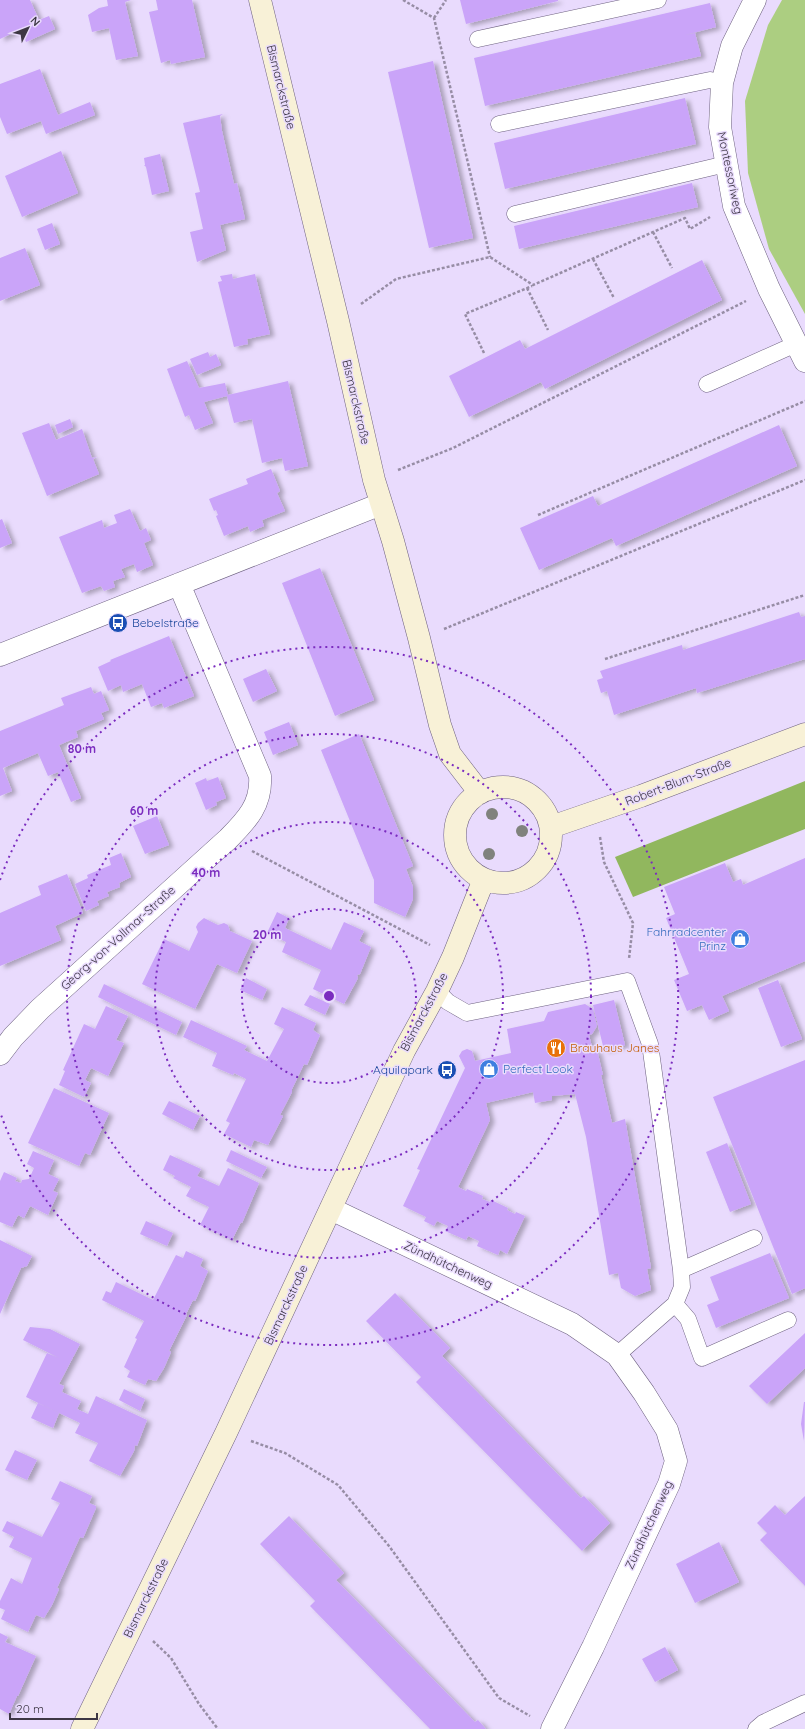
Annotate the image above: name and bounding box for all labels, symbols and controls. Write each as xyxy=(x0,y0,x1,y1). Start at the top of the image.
north arrow xyxy=(8,8,48,48)
text: N xyxy=(27,13,43,29)
street label: Bismarckstraße xyxy=(264,43,299,131)
street label: Montessoriweg xyxy=(714,130,747,215)
street label: Bismarckstraße xyxy=(339,358,374,446)
bus stop icon: Bebelstraße xyxy=(107,612,129,634)
place label: Bebelstraße xyxy=(132,615,199,630)
text: 80 m xyxy=(68,741,96,756)
street label: Robert-Blum-Straße xyxy=(623,754,733,809)
text: 60 m xyxy=(130,803,158,818)
text: 40 m xyxy=(192,865,220,880)
street label: Georg-von-Vollmar-Straße xyxy=(57,882,178,993)
place label: Fahrradcenter Prinz xyxy=(646,924,726,953)
text: 20 m xyxy=(253,927,281,942)
shop icon: Fahrradcenter Prinz xyxy=(729,928,751,950)
street label: Bismarckstraße xyxy=(397,970,451,1054)
centre of rings xyxy=(322,989,336,1003)
restaurant icon: Brauhaus Janes xyxy=(545,1037,567,1059)
place label: Brauhaus Janes xyxy=(570,1040,660,1055)
shop icon: Perfect Look xyxy=(478,1058,500,1080)
bus stop icon: Aquilapark xyxy=(436,1059,458,1081)
place label: Perfect Look xyxy=(503,1061,573,1076)
place label: Aquilapark xyxy=(373,1062,433,1077)
street label: Zündhütchenweg xyxy=(401,1237,495,1292)
street label: Bismarckstraße xyxy=(260,1262,311,1347)
street label: Zündhütchenweg xyxy=(621,1478,676,1572)
street label: Bismarckstraße xyxy=(120,1555,171,1640)
scale bar xyxy=(10,1695,97,1721)
text: 20 m xyxy=(16,1701,44,1716)

